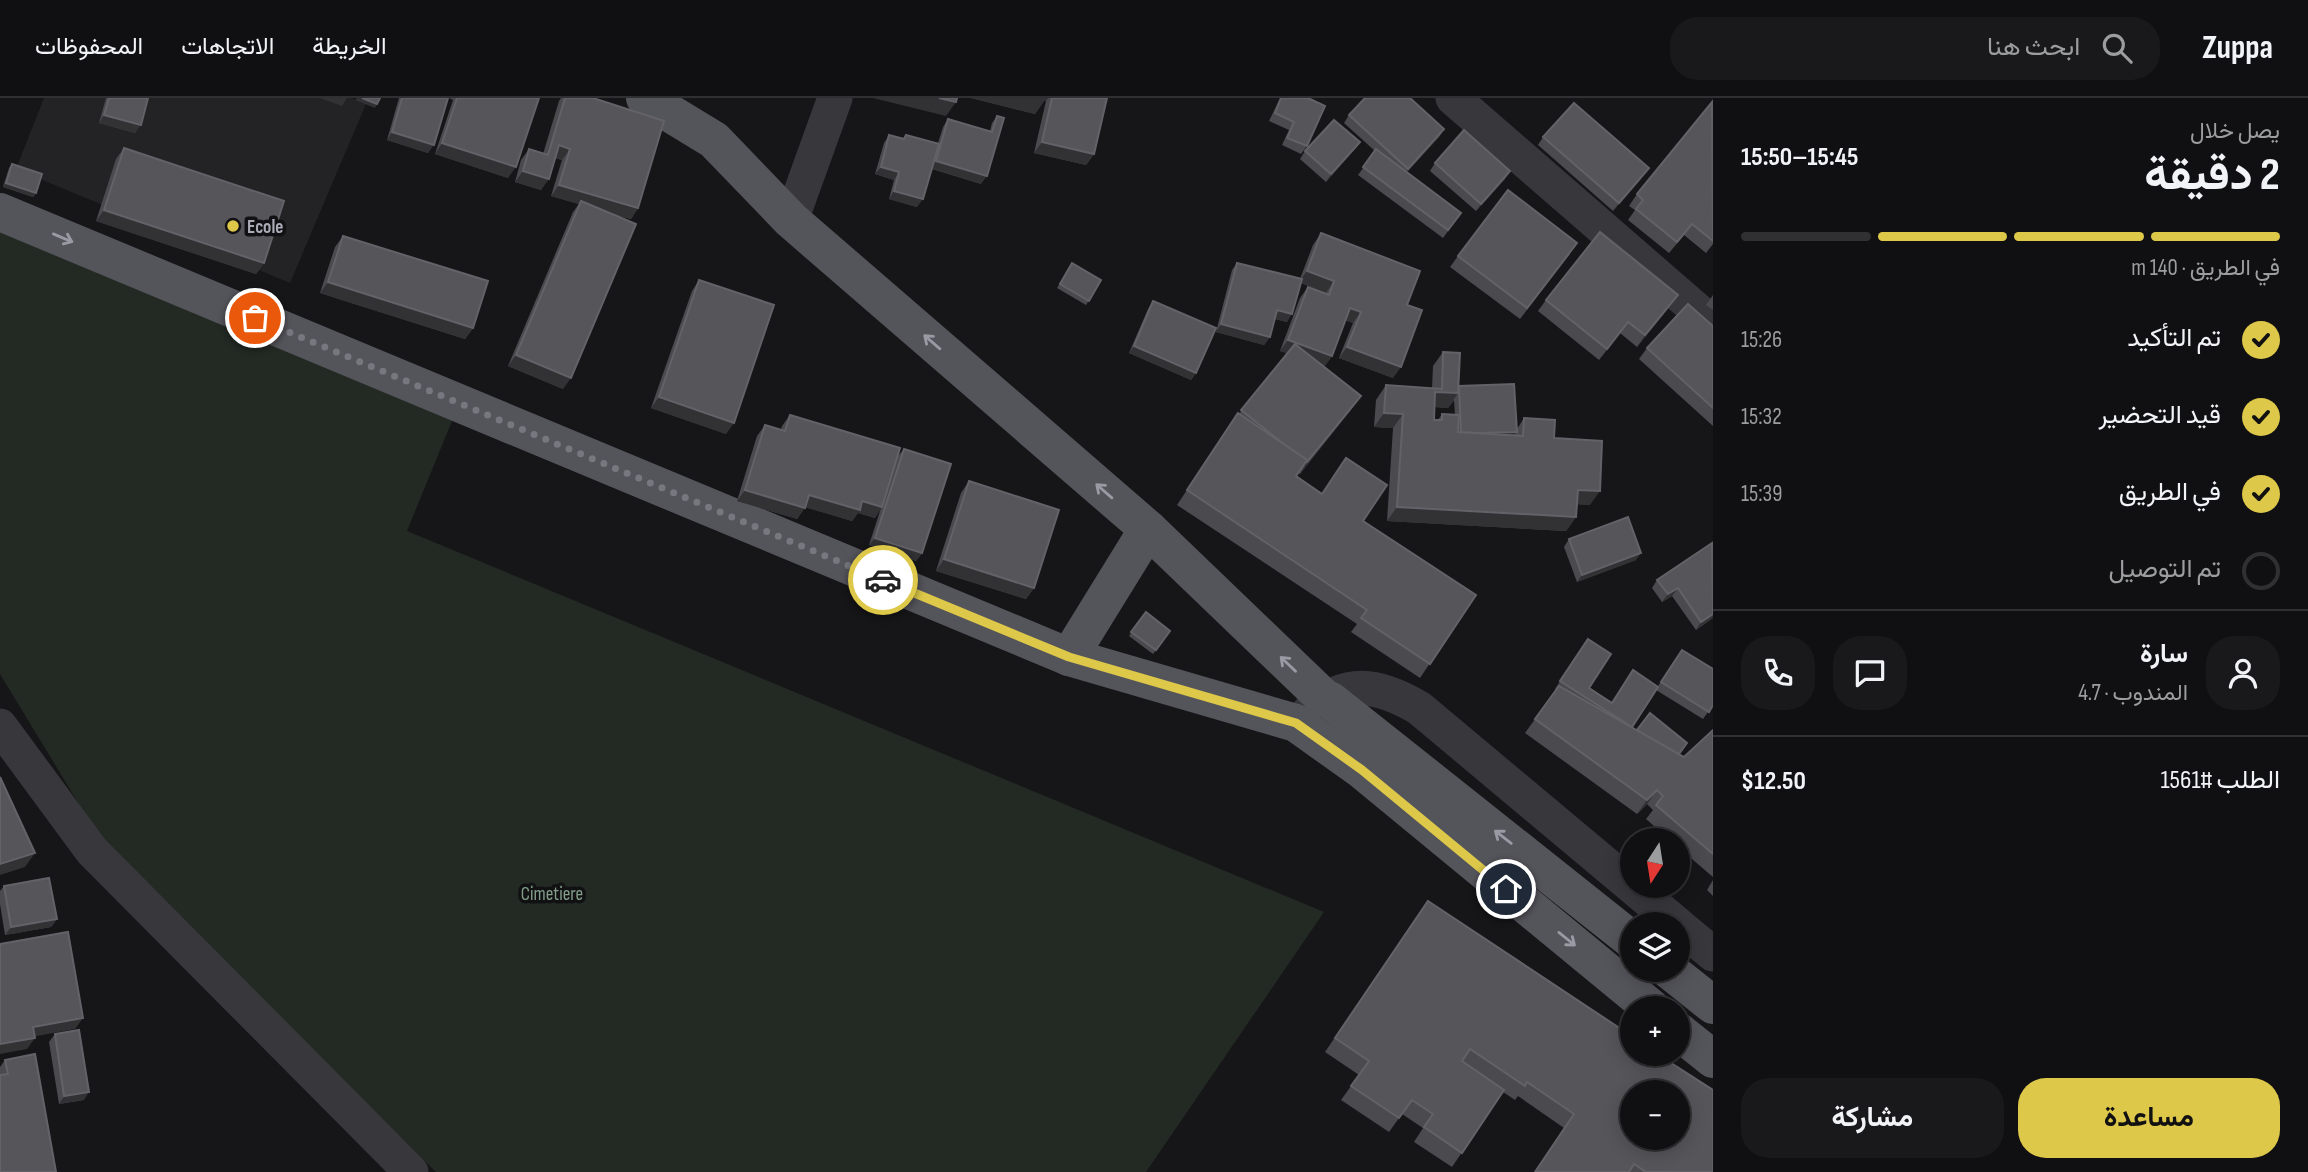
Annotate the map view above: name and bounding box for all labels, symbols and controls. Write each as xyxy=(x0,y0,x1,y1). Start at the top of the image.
search box xyxy=(1670,17,2160,80)
text: Zuppa xyxy=(2202,28,2273,68)
icon: search xyxy=(2098,29,2136,67)
text: المحفوظات xyxy=(35,32,143,61)
text: الاتجاهات xyxy=(181,32,274,61)
text: الخريطة xyxy=(312,32,387,61)
text: ابحث هنا xyxy=(1987,32,2080,63)
text: يصل خلال xyxy=(2190,117,2280,145)
text: 15:45–15:50 xyxy=(1741,142,1858,173)
text: 2 دقيقة xyxy=(2144,148,2280,203)
place label: Ecole xyxy=(247,216,283,239)
marker: Ecole xyxy=(225,218,241,234)
one-way arrow xyxy=(52,233,73,246)
text: في الطريق · 140 m xyxy=(2131,254,2280,282)
pin xyxy=(225,288,285,348)
icon: bag xyxy=(236,299,274,337)
icon: check xyxy=(2242,321,2280,359)
text: تم التأكيد xyxy=(2127,323,2221,354)
text: 15:26 xyxy=(1741,326,1782,354)
one-way arrow xyxy=(924,334,942,350)
icon: check xyxy=(2242,398,2280,436)
text: قيد التحضير xyxy=(2098,400,2221,431)
text: 15:32 xyxy=(1741,403,1782,431)
icon: check xyxy=(2242,475,2280,513)
text: في الطريق xyxy=(2119,477,2221,508)
text: 15:39 xyxy=(1741,480,1782,508)
one-way arrow xyxy=(1096,483,1114,499)
courier xyxy=(848,545,918,615)
text: تم التوصيل xyxy=(2109,554,2221,585)
icon: car xyxy=(864,561,902,599)
button: phone xyxy=(1741,636,1815,710)
button: chat xyxy=(1833,636,1907,710)
button: person xyxy=(2206,636,2280,710)
text: سارة xyxy=(2140,639,2188,670)
one-way arrow xyxy=(1280,655,1297,672)
text: المندوب · 4.7 xyxy=(2078,679,2188,707)
text: الطلب #1561 xyxy=(2161,765,2280,796)
text: $12.50 xyxy=(1741,766,1806,797)
north arrow xyxy=(1620,828,1690,898)
map controls xyxy=(1620,828,1690,1150)
one-way arrow xyxy=(1494,830,1512,845)
pin xyxy=(1476,859,1536,919)
icon: home xyxy=(1487,870,1525,908)
park label: Cimetiere xyxy=(521,883,583,906)
button: layers xyxy=(1620,912,1690,982)
one-way arrow xyxy=(1558,932,1576,947)
button: + xyxy=(1620,996,1690,1066)
button: مشاركة xyxy=(1741,1078,2004,1158)
button: مساعدة xyxy=(2018,1078,2280,1158)
button: − xyxy=(1620,1080,1690,1150)

